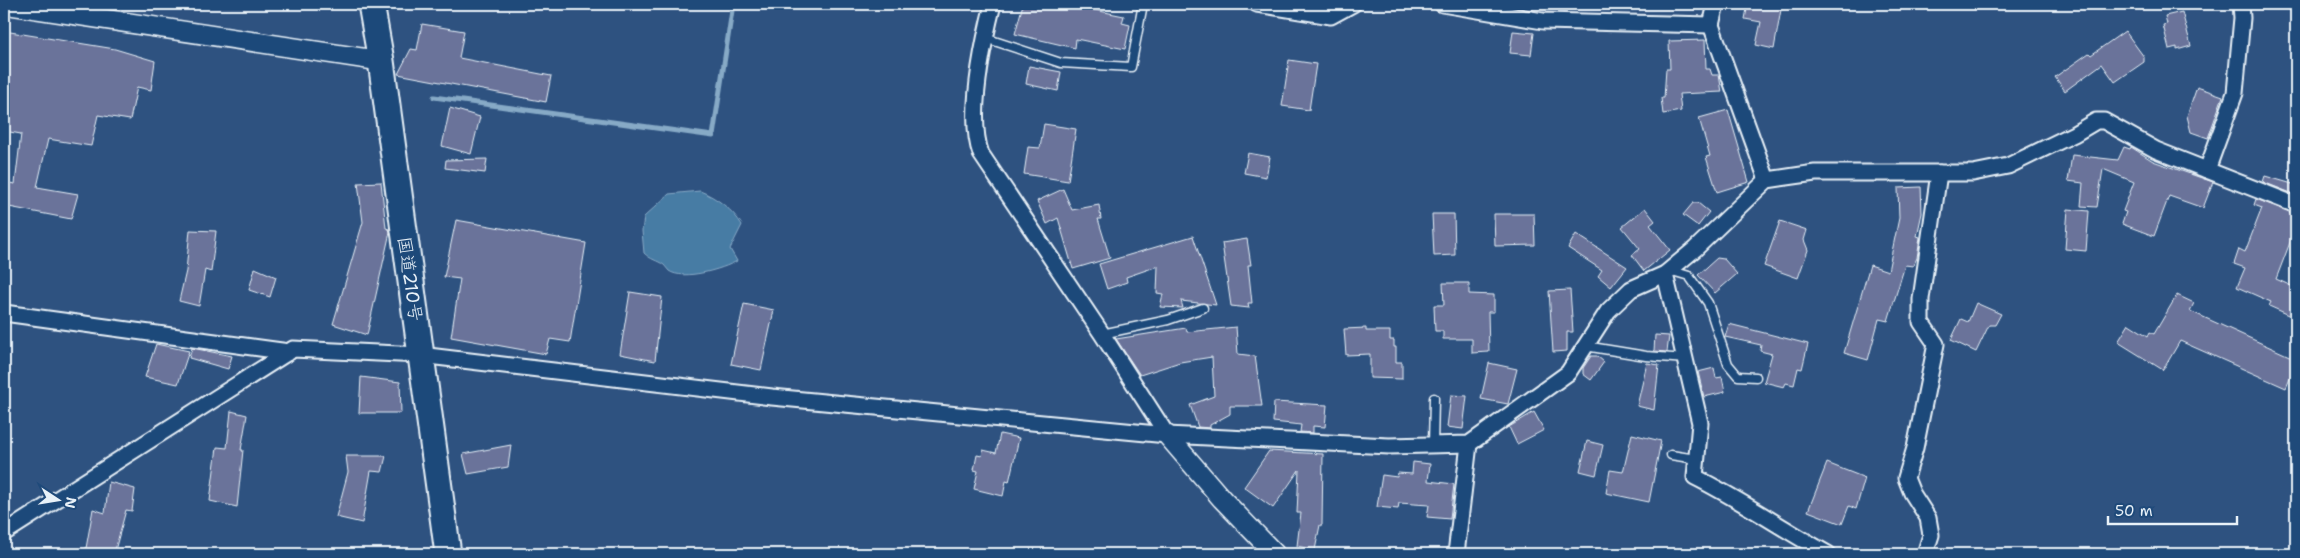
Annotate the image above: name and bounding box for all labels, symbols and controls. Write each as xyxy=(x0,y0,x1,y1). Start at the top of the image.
street label: 国道210号 xyxy=(392,235,428,323)
north arrow xyxy=(32,476,82,526)
scale bar xyxy=(2108,493,2236,525)
text: N xyxy=(61,495,81,510)
text: 50 m xyxy=(2115,501,2153,521)

